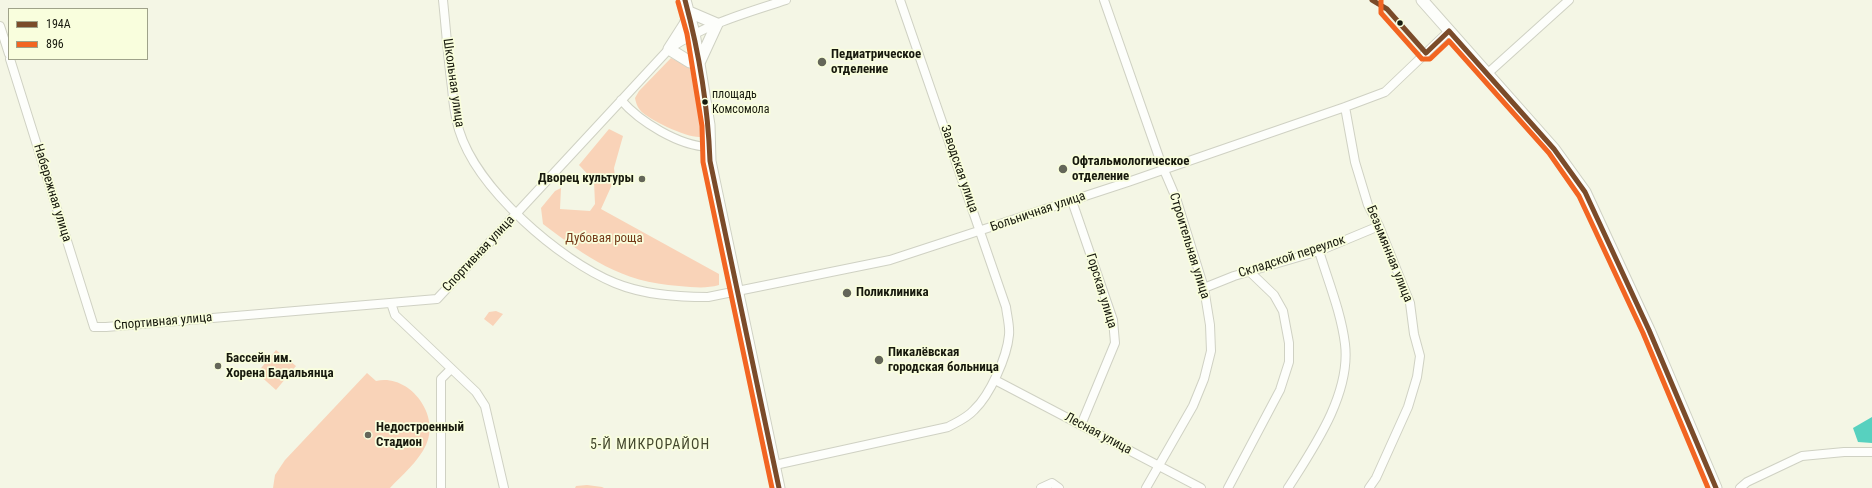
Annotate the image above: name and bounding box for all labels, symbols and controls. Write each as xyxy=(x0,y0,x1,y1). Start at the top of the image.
legend xyxy=(8,8,148,60)
text: 194А xyxy=(46,17,71,31)
unlabelled marker xyxy=(1395,18,1405,28)
text: 896 xyxy=(46,37,64,51)
street label: Школьная улица xyxy=(439,38,467,128)
place label: Педиатрическое отделение xyxy=(831,47,921,78)
marker: Педиатрическое отделение xyxy=(816,56,828,68)
place label: площадь Комсомола xyxy=(712,88,769,116)
marker: площадь Комсомола xyxy=(700,97,710,107)
street label: Заводская улица xyxy=(937,123,981,215)
street label: Набережная улица xyxy=(30,142,74,244)
place label: Офтальмологическое отделение xyxy=(1072,154,1189,185)
marker: Офтальмологическое отделение xyxy=(1057,163,1069,175)
place label: Дворец культуры xyxy=(538,171,634,187)
marker: Дворец культуры xyxy=(637,174,647,184)
street label: Больничная улица xyxy=(988,188,1088,236)
street label: Строительная улица xyxy=(1165,191,1213,301)
street label: Безымянная улица xyxy=(1363,203,1415,305)
street label: Спортивная улица xyxy=(440,213,518,295)
park label: Дубовая роща xyxy=(565,231,643,247)
street label: Складской переулок xyxy=(1237,232,1347,282)
street label: Горская улица xyxy=(1082,252,1120,330)
place label: Поликлиника xyxy=(856,285,929,301)
marker: Поликлиника xyxy=(841,287,853,299)
street label: Спортивная улица xyxy=(113,310,213,334)
place label: Пикалёвская городская больница xyxy=(888,345,999,376)
place label: Бассейн им. Хорена Бадальянца xyxy=(226,351,334,382)
marker: Пикалёвская городская больница xyxy=(873,354,885,366)
marker: Бассейн им. Хорена Бадальянца xyxy=(213,361,223,371)
street label: Лесная улица xyxy=(1062,410,1134,458)
place label: Недостроенный Стадион xyxy=(376,420,464,451)
marker: Недостроенный Стадион xyxy=(363,430,373,440)
district label: 5-Й МИКРОРАЙОН xyxy=(590,437,710,453)

